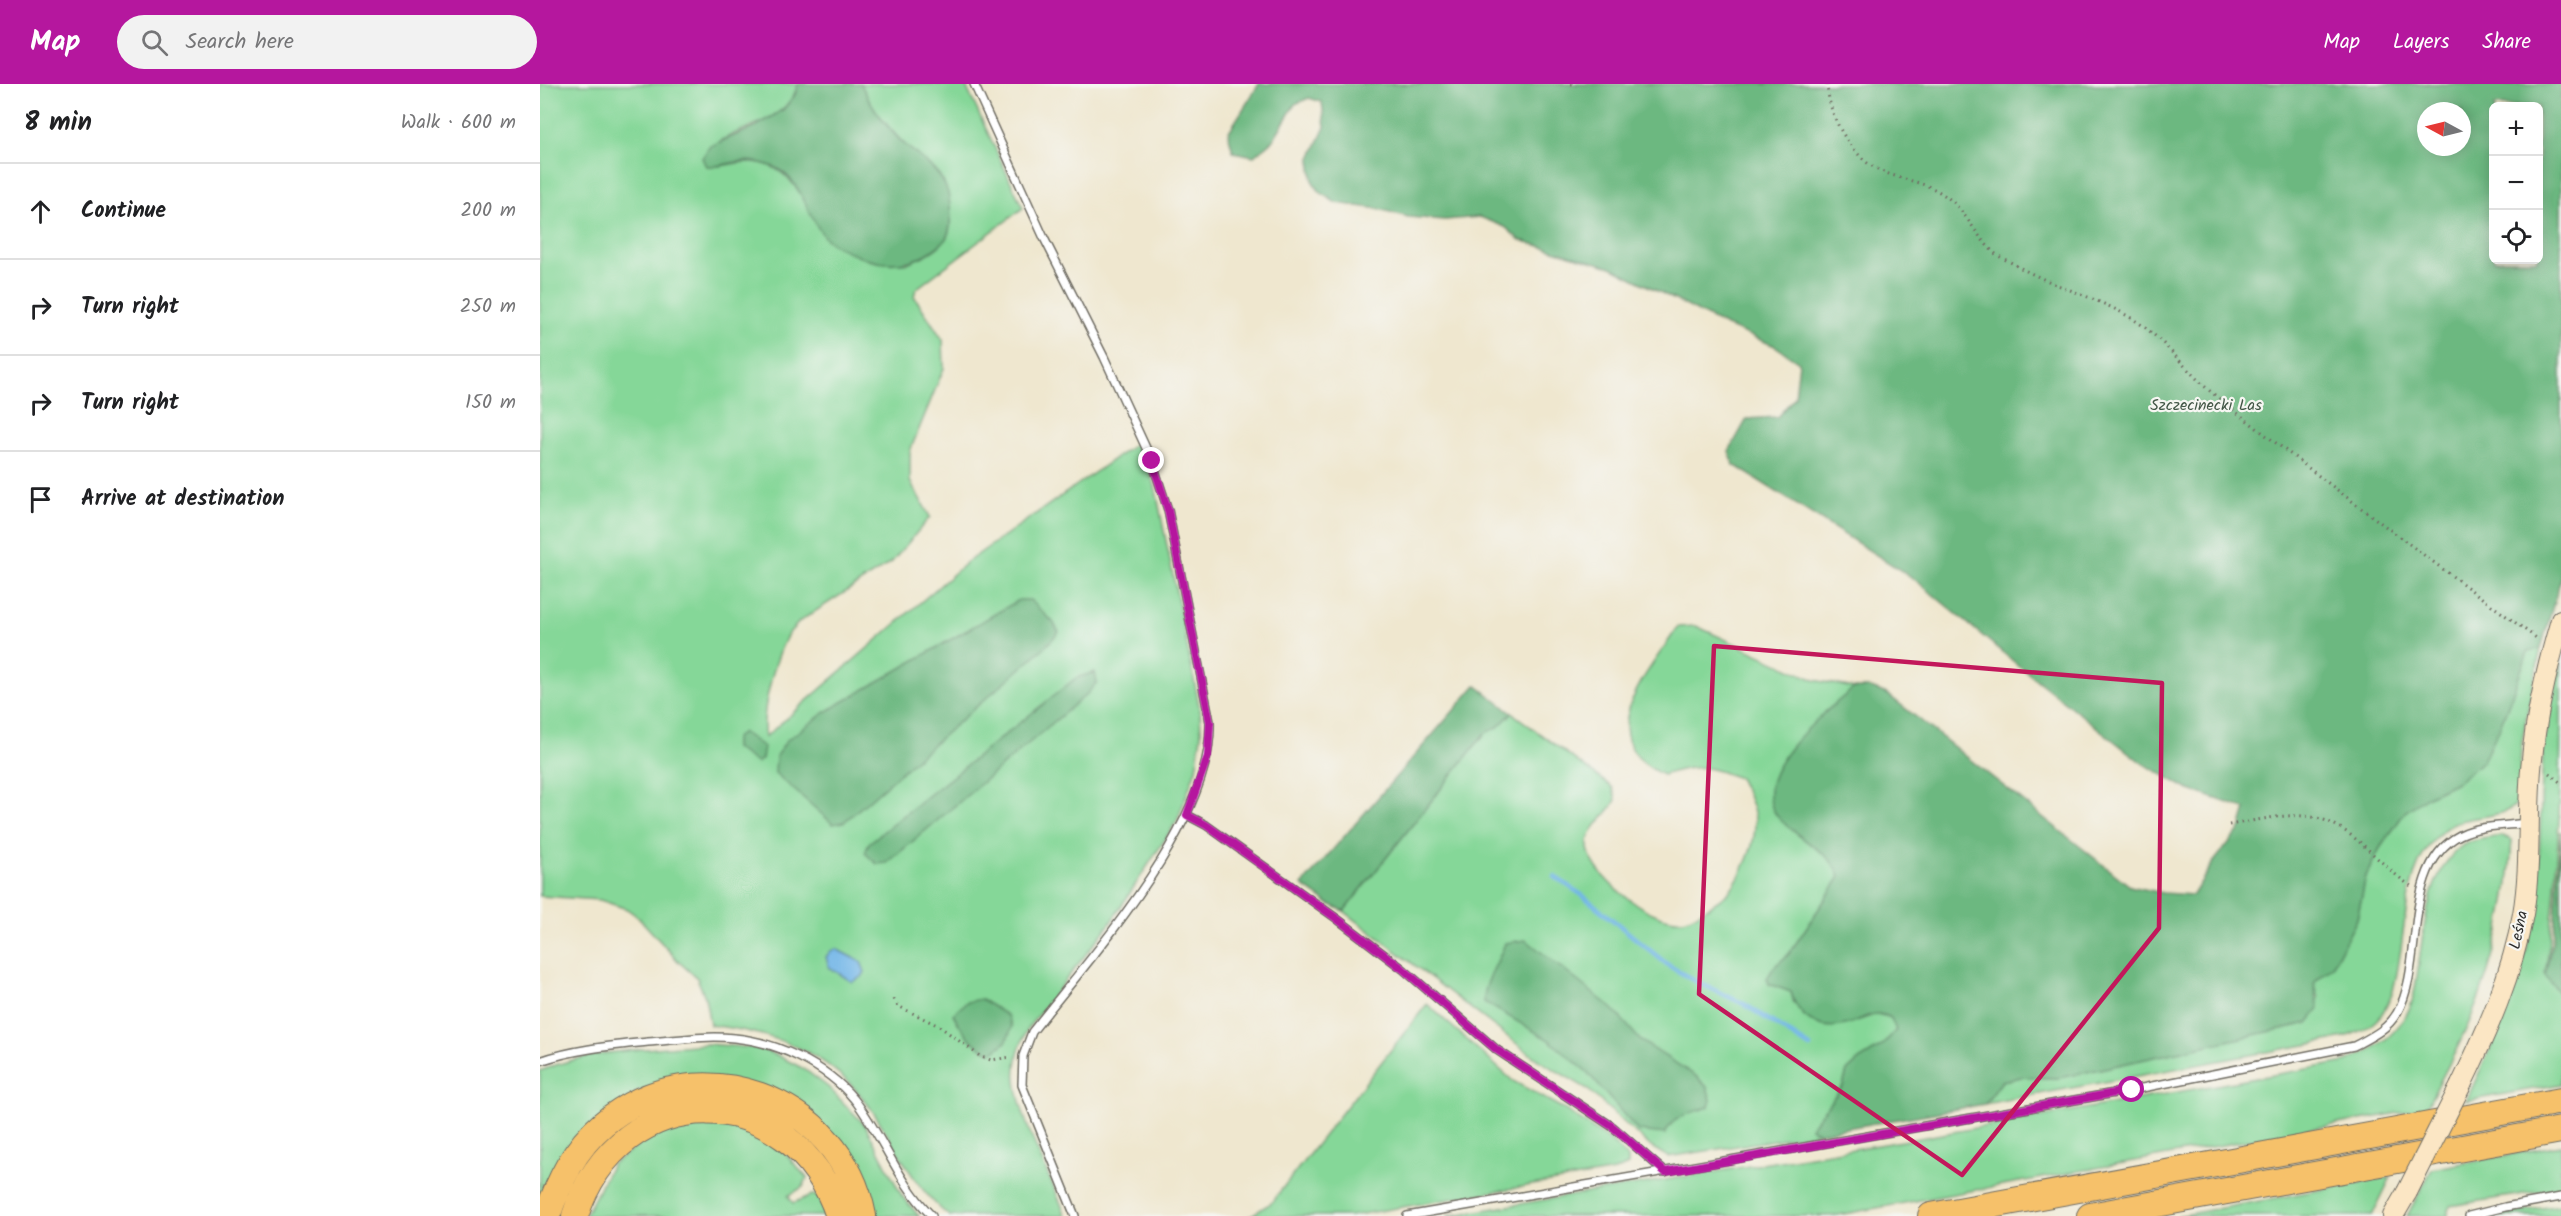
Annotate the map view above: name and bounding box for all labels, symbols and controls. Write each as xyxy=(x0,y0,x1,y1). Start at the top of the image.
search box xyxy=(117,15,537,69)
text: Map xyxy=(30,20,81,65)
text: Search here xyxy=(186,25,294,60)
icon: search xyxy=(138,26,171,59)
text: Map xyxy=(2323,26,2360,59)
text: Layers xyxy=(2393,26,2449,59)
text: Share xyxy=(2482,26,2531,59)
text: 8 min xyxy=(24,102,92,144)
north arrow xyxy=(2417,102,2471,156)
map controls xyxy=(2489,102,2543,264)
button: + xyxy=(2489,102,2543,156)
text: Walk · 600 m xyxy=(401,107,516,139)
button: − xyxy=(2489,156,2543,210)
text: Continue xyxy=(81,194,166,229)
icon: ahead xyxy=(24,195,57,228)
text: 200 m xyxy=(460,195,516,227)
button: locate xyxy=(2489,210,2543,264)
text: Turn right xyxy=(81,290,179,325)
icon: right xyxy=(24,291,57,324)
text: 250 m xyxy=(460,291,516,323)
text: Turn right xyxy=(81,386,179,421)
icon: right xyxy=(24,387,57,420)
text: 150 m xyxy=(465,387,516,419)
park label: Szczecinecki Las xyxy=(2150,393,2262,418)
route end xyxy=(1138,447,1164,473)
text: Arrive at destination xyxy=(81,482,284,517)
icon: arrive xyxy=(24,483,57,516)
street label: Leśna xyxy=(2503,908,2535,952)
route start xyxy=(2118,1076,2144,1102)

